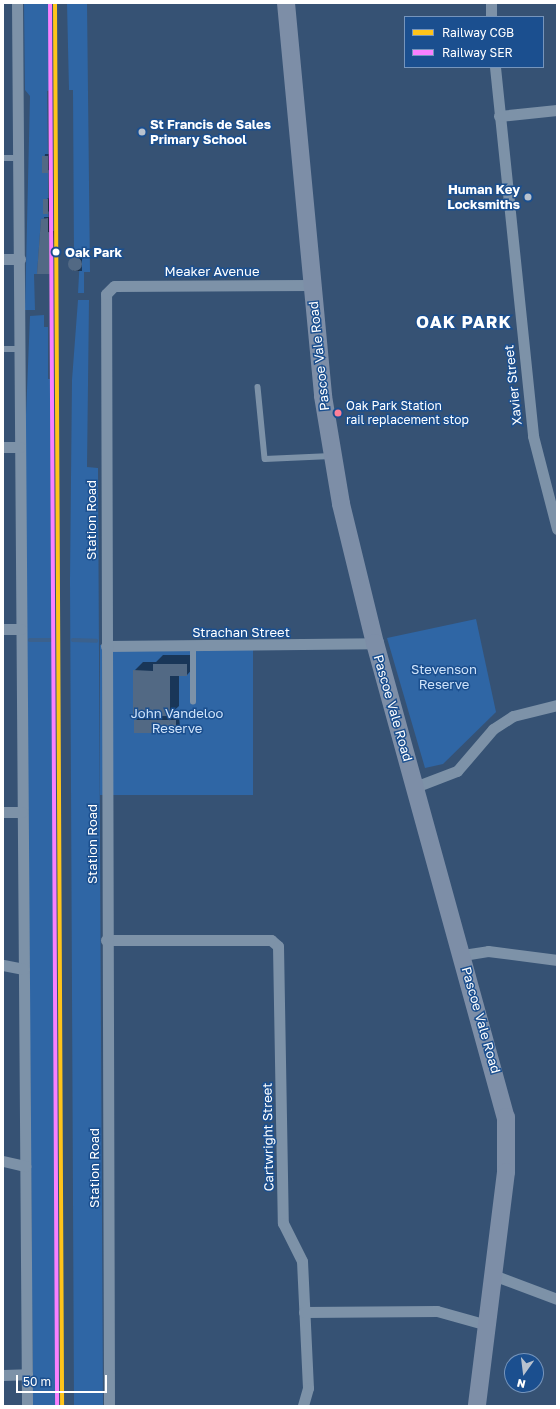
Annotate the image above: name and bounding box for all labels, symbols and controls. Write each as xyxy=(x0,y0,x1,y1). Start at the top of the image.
legend xyxy=(404,16,544,68)
text: Railway CGB xyxy=(442,25,514,40)
text: Railway SER xyxy=(442,45,513,60)
place label: St Francis de Sales Primary School xyxy=(150,117,271,148)
marker: St Francis de Sales Primary School xyxy=(137,127,147,137)
place label: Human Key Locksmiths xyxy=(447,182,520,213)
marker: Human Key Locksmiths xyxy=(523,192,533,202)
place label: Oak Park xyxy=(65,244,122,260)
marker: Oak Park xyxy=(50,246,62,258)
street label: Meaker Avenue xyxy=(165,263,259,279)
street label: Pascoe Vale Road xyxy=(305,300,333,412)
district label: OAK PARK xyxy=(416,312,512,332)
street label: Xavier Street xyxy=(501,344,525,426)
place label: Oak Park Station rail replacement stop xyxy=(346,399,469,427)
marker: Oak Park Station rail replacement stop xyxy=(333,408,343,418)
street label: Station Road xyxy=(83,480,99,560)
street label: Strachan Street xyxy=(192,624,290,640)
street label: Pascoe Vale Road xyxy=(370,653,416,763)
park label: Stevenson Reserve xyxy=(411,662,477,693)
park label: John Vandeloo Reserve xyxy=(131,706,223,737)
street label: Station Road xyxy=(84,804,100,884)
street label: Pascoe Vale Road xyxy=(458,965,504,1075)
street label: Cartwright Street xyxy=(259,1083,277,1191)
street label: Station Road xyxy=(86,1128,102,1208)
north arrow xyxy=(504,1353,544,1393)
scale bar xyxy=(18,1367,109,1393)
text: 50 m xyxy=(23,1374,51,1389)
text: N xyxy=(516,1377,527,1391)

